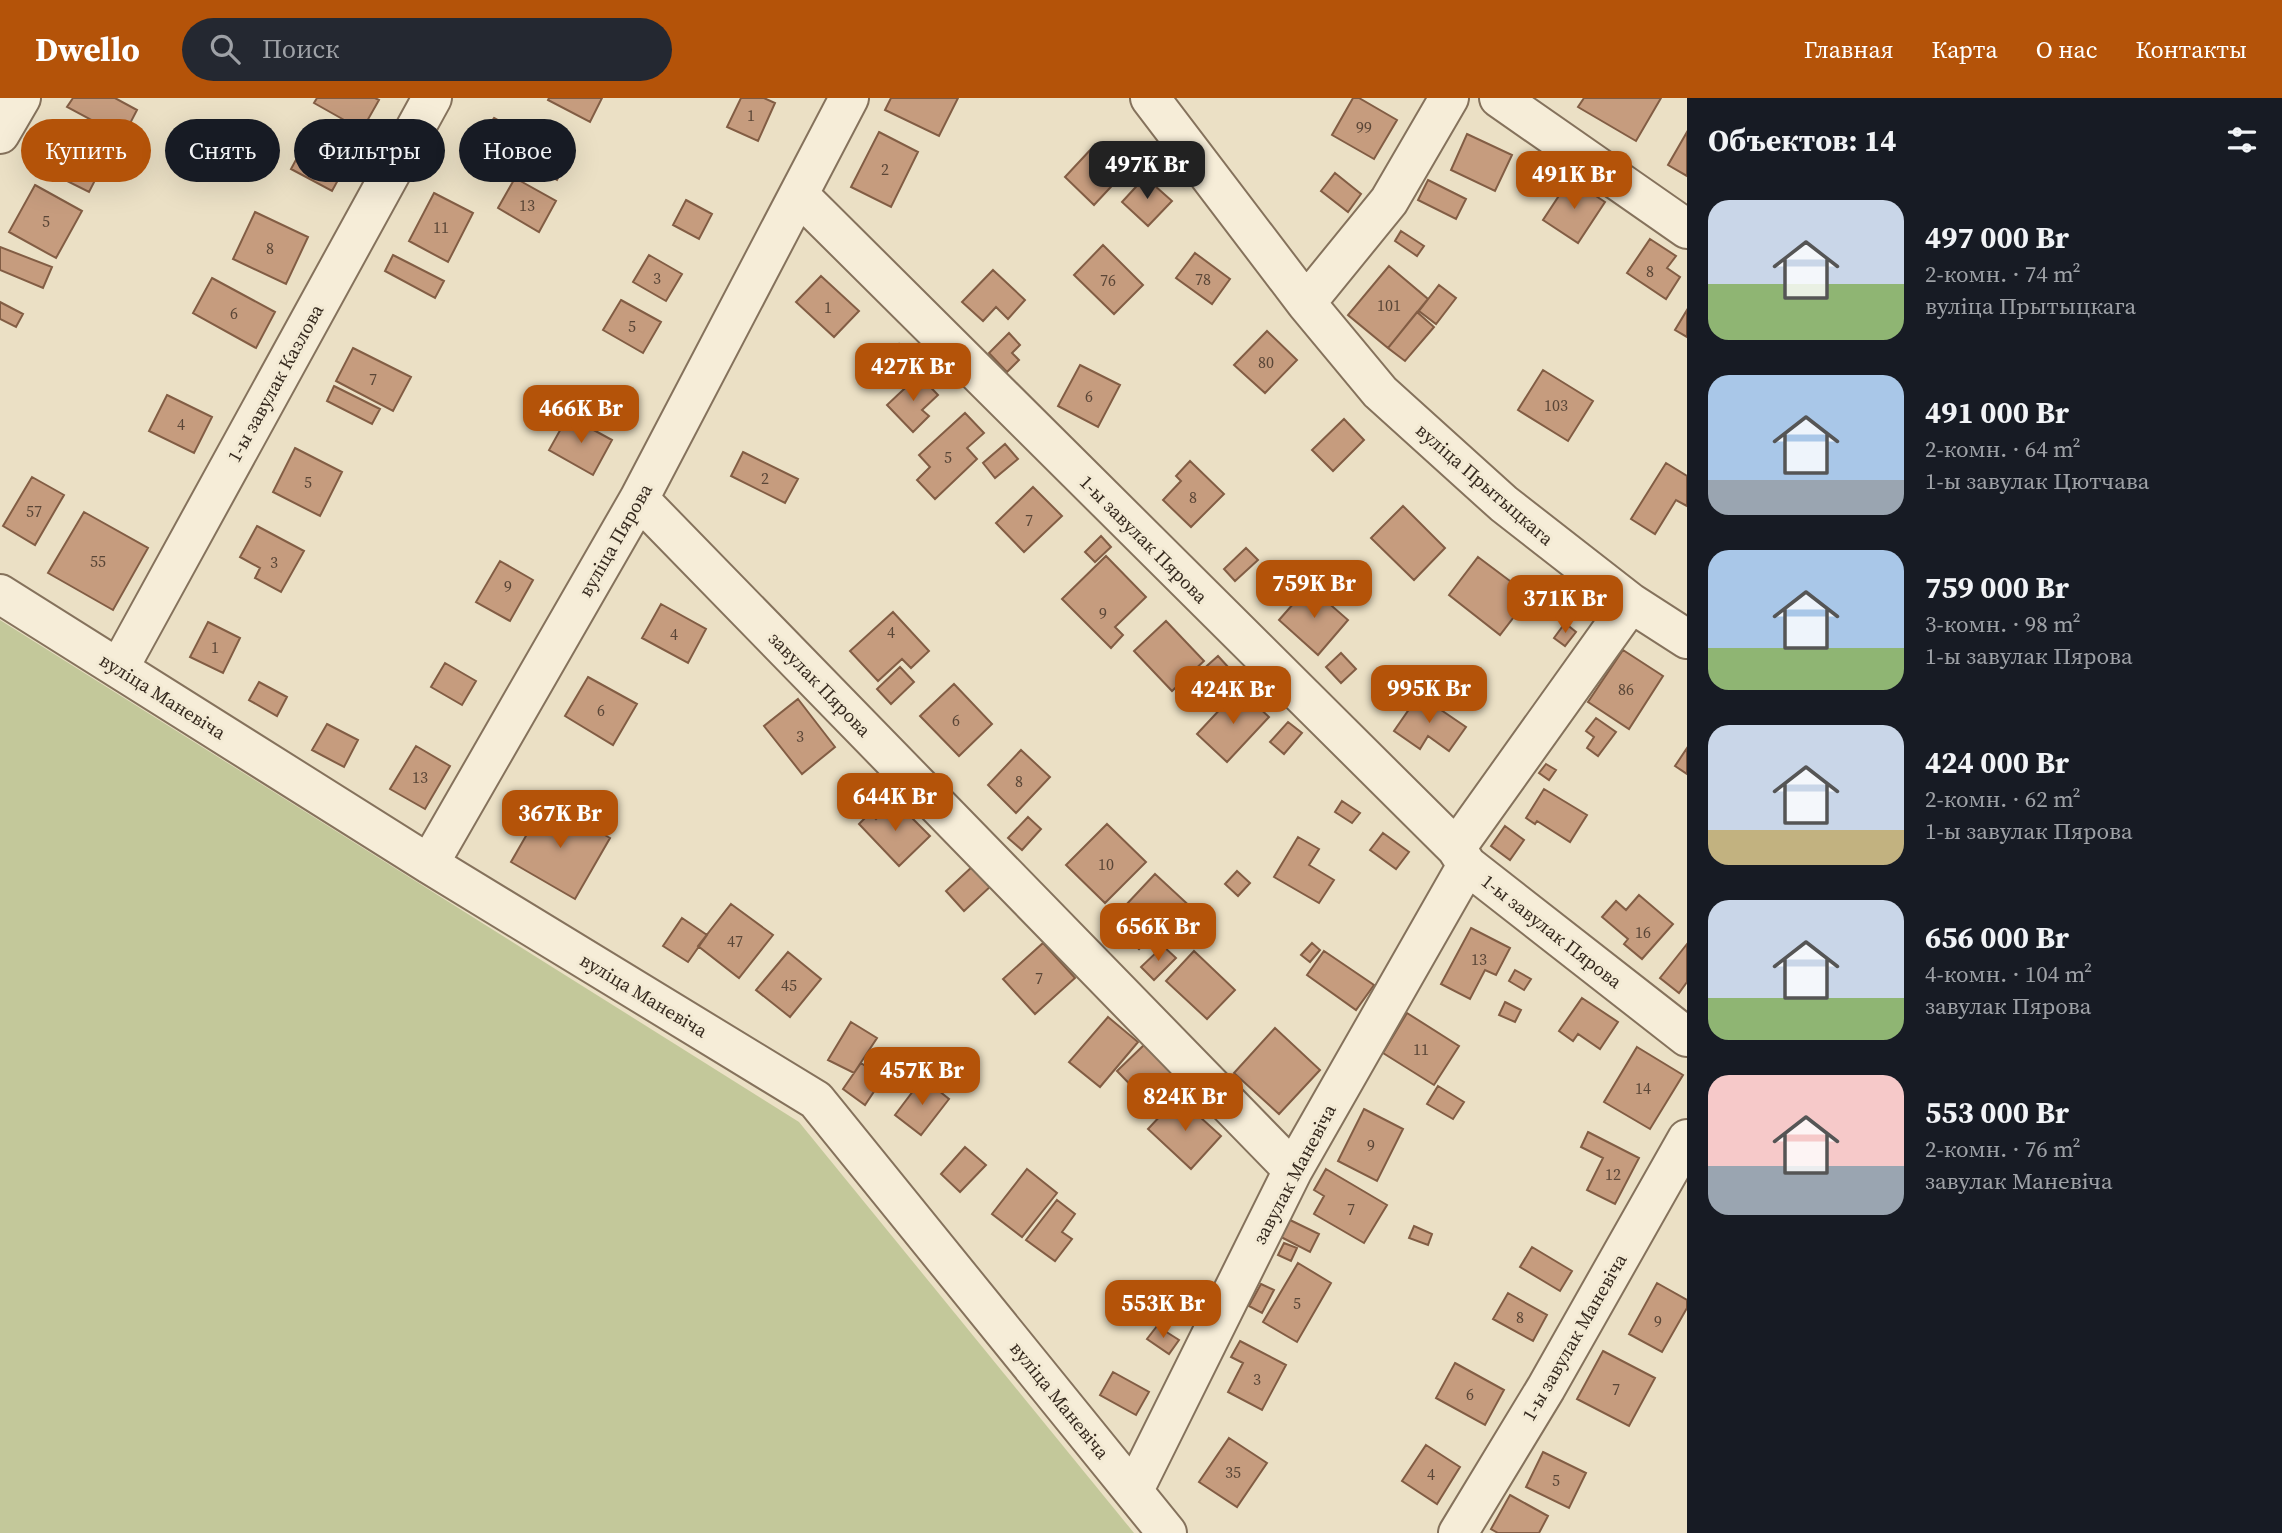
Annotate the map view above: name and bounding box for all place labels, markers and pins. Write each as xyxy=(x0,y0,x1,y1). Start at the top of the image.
pin: 497K Br xyxy=(1082,141,1212,201)
pin: 491K Br xyxy=(1509,152,1639,211)
pin: 427K Br xyxy=(848,344,978,403)
pin: 466K Br xyxy=(516,386,646,445)
pin: 759K Br xyxy=(1249,560,1379,620)
pin: 371K Br xyxy=(1500,575,1630,635)
pin: 424K Br xyxy=(1168,666,1298,726)
pin: 995K Br xyxy=(1364,666,1494,725)
pin: 644K Br xyxy=(830,774,960,833)
pin: 367K Br xyxy=(495,790,625,850)
pin: 656K Br xyxy=(1093,904,1223,963)
pin: 457K Br xyxy=(857,1048,987,1107)
pin: 824K Br xyxy=(1120,1074,1250,1133)
pin: 553K Br xyxy=(1098,1280,1228,1340)

